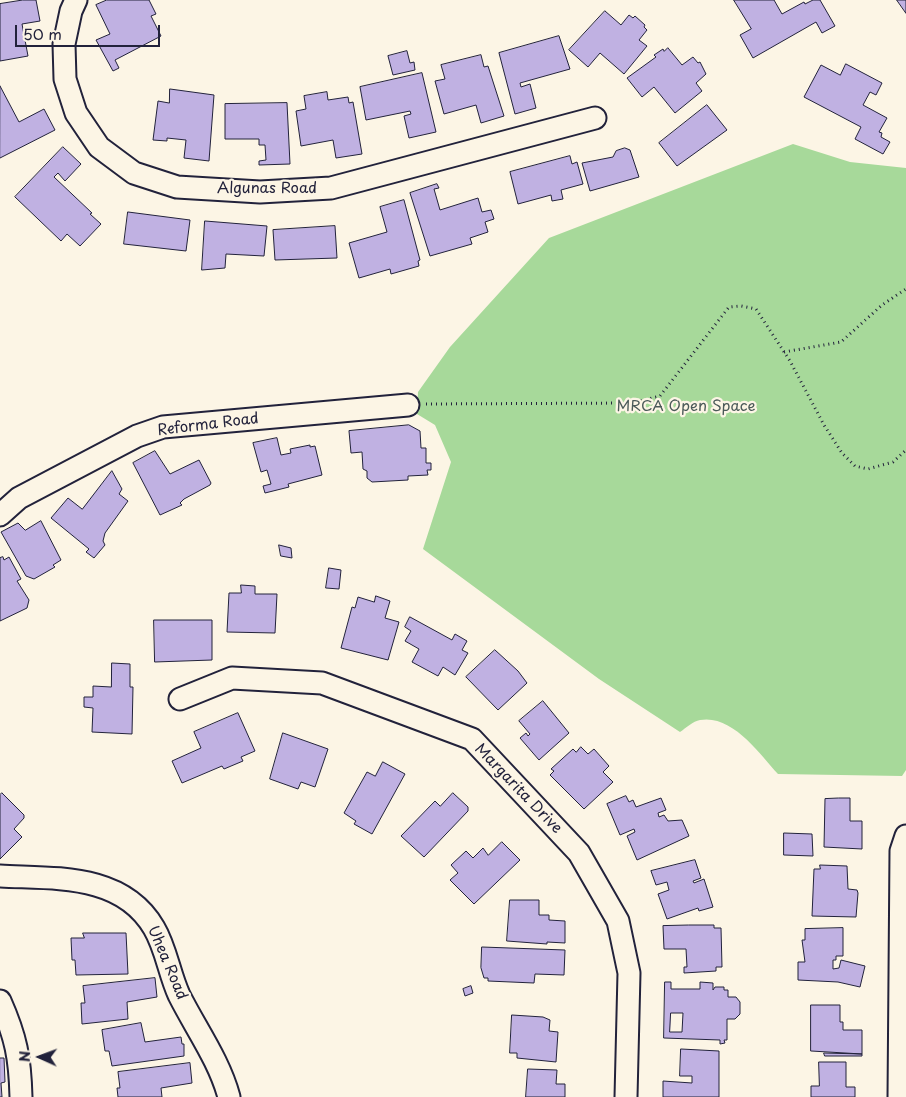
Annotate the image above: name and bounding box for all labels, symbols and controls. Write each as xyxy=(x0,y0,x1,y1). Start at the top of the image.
scale bar xyxy=(18,15,162,47)
text: 50 m xyxy=(23,22,62,45)
street label: Algunas Road xyxy=(217,180,317,198)
park label: MRCA Open Space xyxy=(616,398,756,416)
street label: Reforma Road xyxy=(156,410,260,440)
street label: Margarita Drive xyxy=(471,740,565,838)
street label: Uhea Road xyxy=(143,923,191,1003)
north arrow xyxy=(15,1032,65,1082)
text: N xyxy=(14,1051,35,1062)

